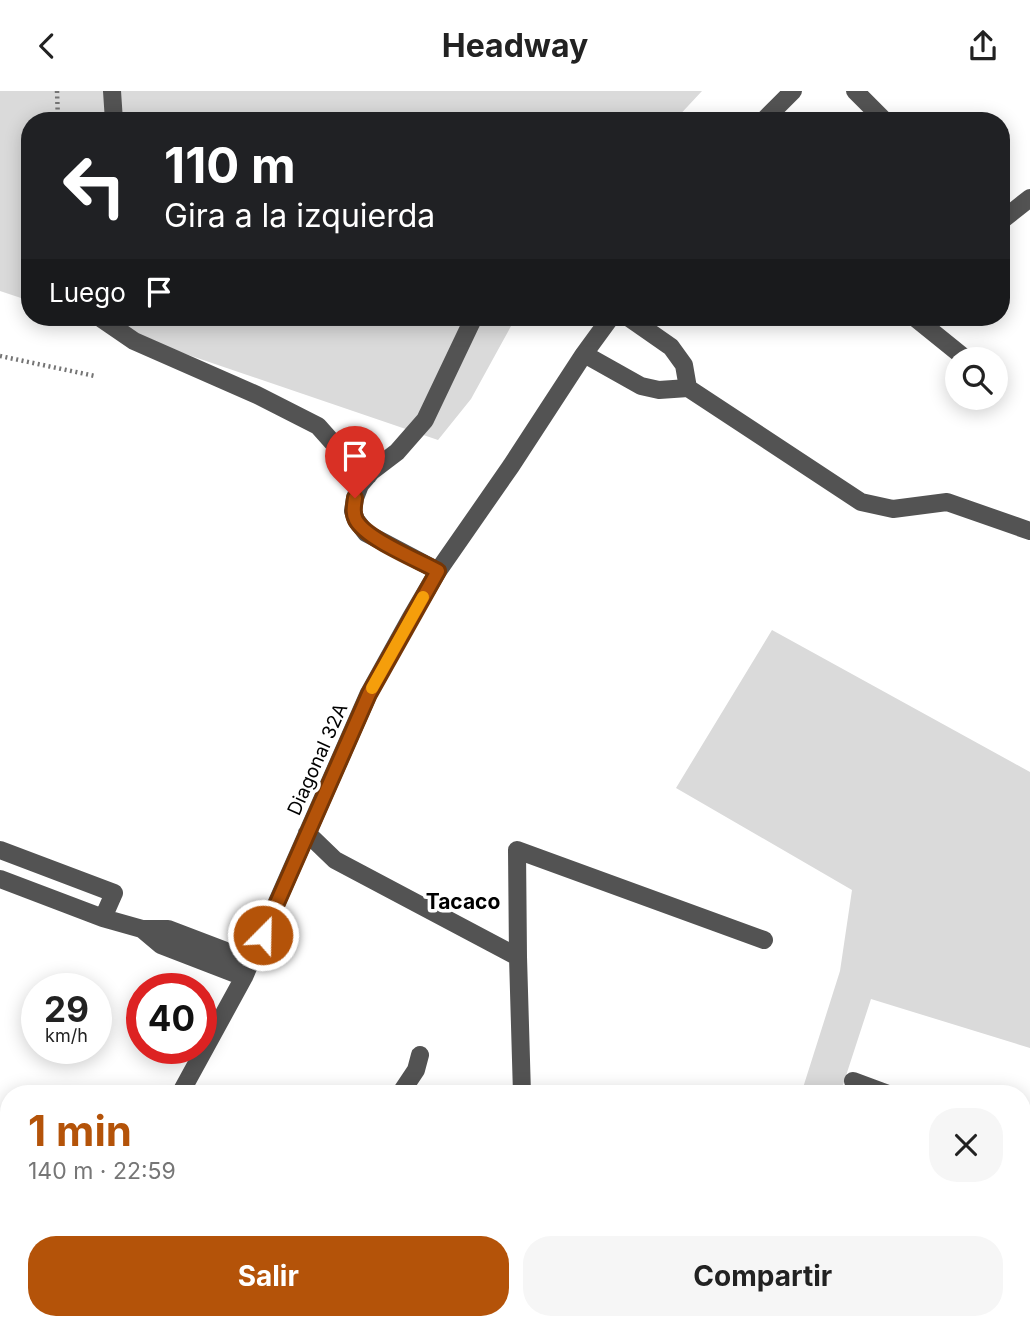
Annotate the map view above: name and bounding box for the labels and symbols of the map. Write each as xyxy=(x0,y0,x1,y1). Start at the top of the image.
pin xyxy=(325,426,385,498)
street label: Diagonal 32A xyxy=(282,700,352,819)
district label: Tacaco xyxy=(426,889,500,914)
position arrow xyxy=(226,898,300,972)
speed limit sign: 40 xyxy=(126,973,217,1064)

